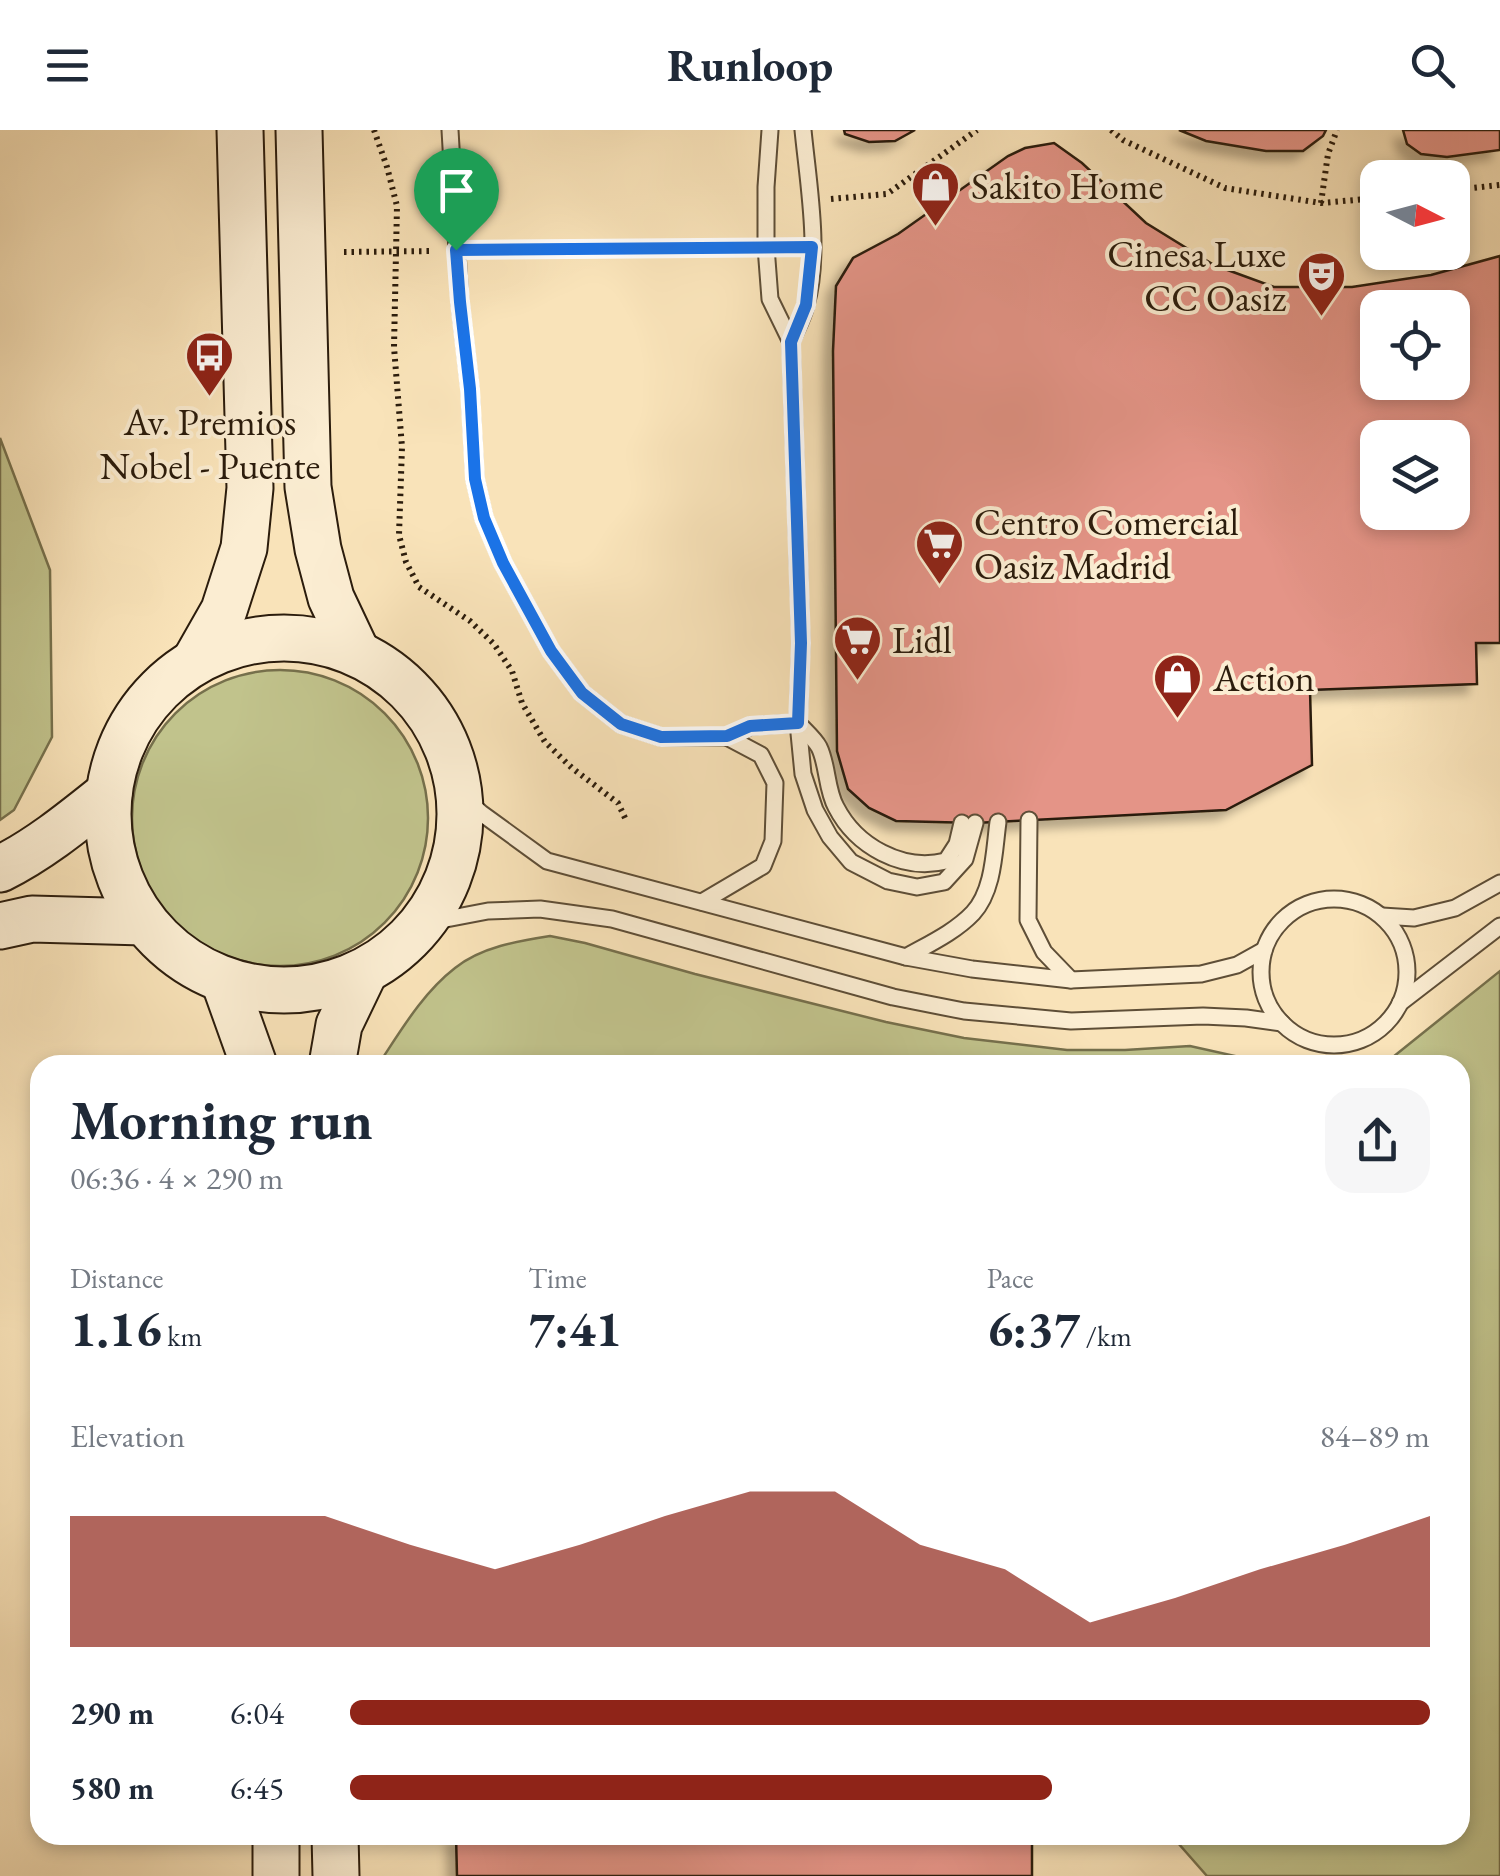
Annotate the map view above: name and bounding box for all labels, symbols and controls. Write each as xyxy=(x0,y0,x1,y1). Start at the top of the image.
text: Runloop xyxy=(667,36,833,94)
icon: menu xyxy=(40,38,95,93)
icon: search xyxy=(1405,38,1460,93)
pin xyxy=(414,148,499,251)
shop icon: Sakito Home xyxy=(910,160,962,228)
north arrow xyxy=(1360,160,1470,270)
map controls xyxy=(1360,160,1470,530)
place label: Sakito Home xyxy=(971,161,1163,210)
icon: arrive xyxy=(429,163,484,218)
place label: Cinesa Luxe CC Oasiz xyxy=(1107,229,1287,322)
theatre icon: Cinesa Luxe CC Oasiz xyxy=(1295,250,1347,318)
button: locate xyxy=(1360,290,1470,400)
bus stop icon: Av. Premios Nobel - Puente xyxy=(184,330,236,398)
place label: Av. Premios Nobel - Puente xyxy=(100,397,320,490)
button: layers xyxy=(1360,420,1470,530)
place label: Centro Comercial Oasiz Madrid xyxy=(974,497,1239,590)
supermarket icon: Centro Comercial Oasiz Madrid xyxy=(913,518,965,586)
supermarket icon: Lidl xyxy=(831,614,883,682)
place label: Lidl xyxy=(892,615,952,664)
shop icon: Action xyxy=(1152,652,1204,720)
place label: Action xyxy=(1212,653,1315,702)
text: Morning run xyxy=(70,1084,373,1155)
button: share xyxy=(1325,1088,1430,1193)
text: 06:36 · 4 × 290 m xyxy=(70,1157,283,1199)
text: Distance xyxy=(70,1260,164,1296)
text: Time xyxy=(528,1260,587,1296)
text: Pace xyxy=(987,1260,1034,1296)
text: 1.16 xyxy=(70,1296,162,1361)
text: 7:41 xyxy=(528,1296,622,1361)
text: 6:37 xyxy=(987,1296,1080,1361)
text: km xyxy=(162,1318,202,1354)
text: /km xyxy=(1080,1318,1132,1354)
text: Elevation xyxy=(70,1415,185,1457)
text: 84–89 m xyxy=(1320,1415,1430,1457)
text: 290 m xyxy=(70,1692,154,1734)
text: 6:04 xyxy=(230,1692,284,1734)
text: 580 m xyxy=(70,1767,154,1809)
text: 6:45 xyxy=(230,1767,284,1809)

